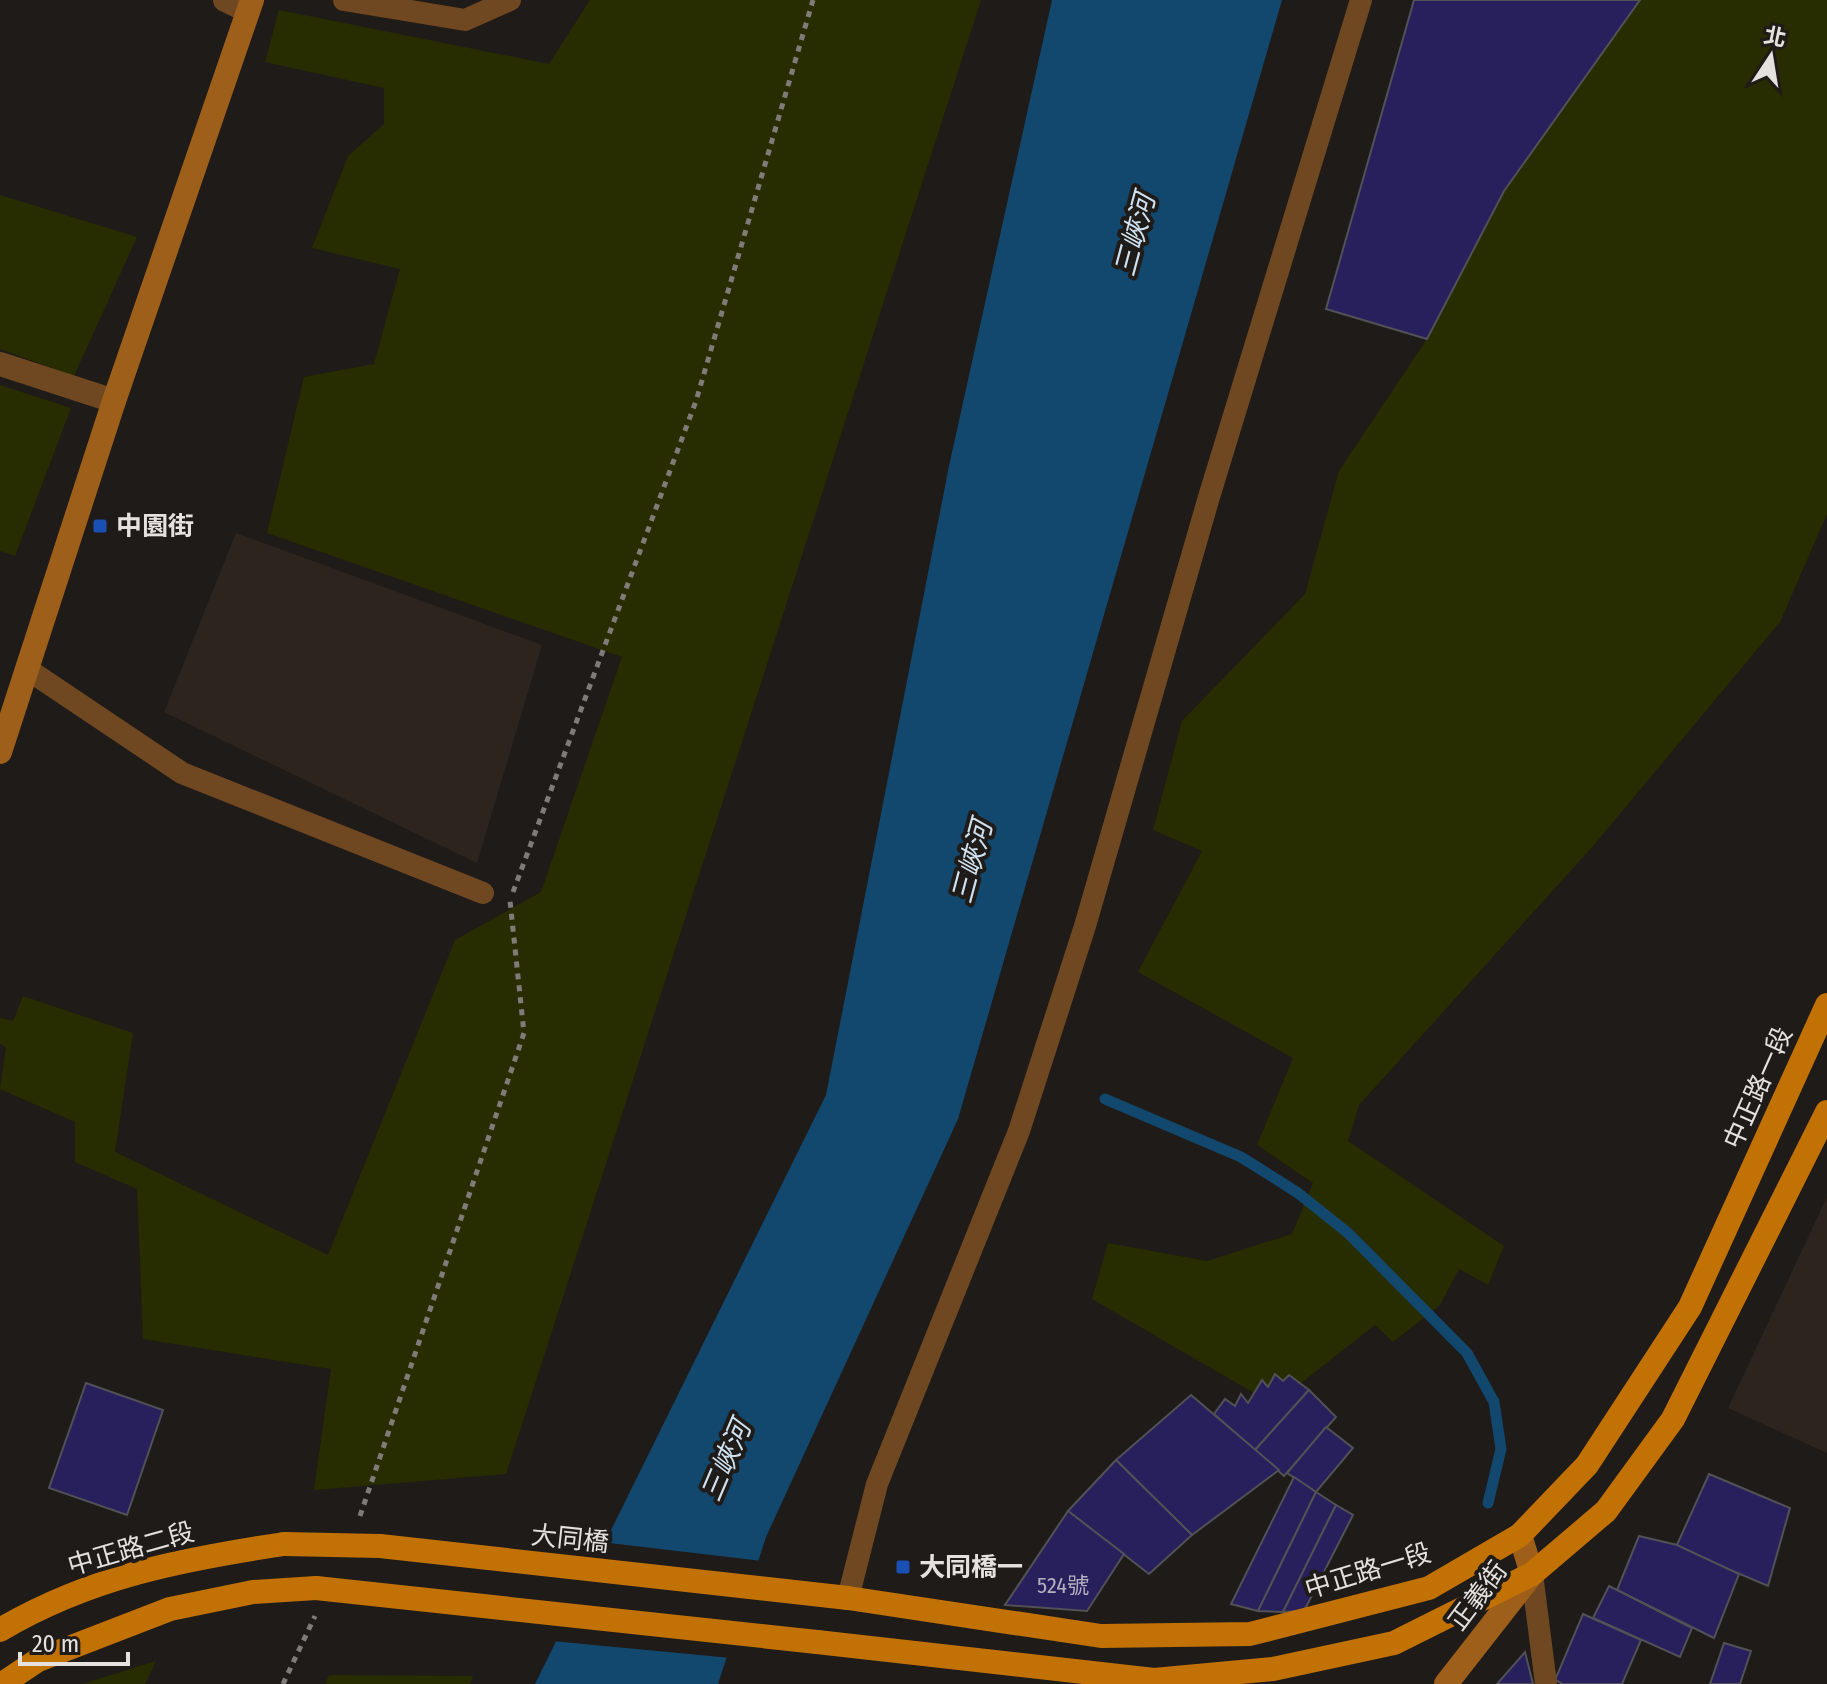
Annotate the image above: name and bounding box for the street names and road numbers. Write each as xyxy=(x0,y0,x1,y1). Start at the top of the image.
street label: 中正路一段 xyxy=(1717,1022,1799,1154)
street label: 中正路二段 xyxy=(64,1516,198,1582)
street label: 大同橋 xyxy=(530,1520,610,1558)
street label: 中正路一段 xyxy=(1301,1537,1435,1605)
street label: 正義街 xyxy=(1442,1556,1514,1636)

